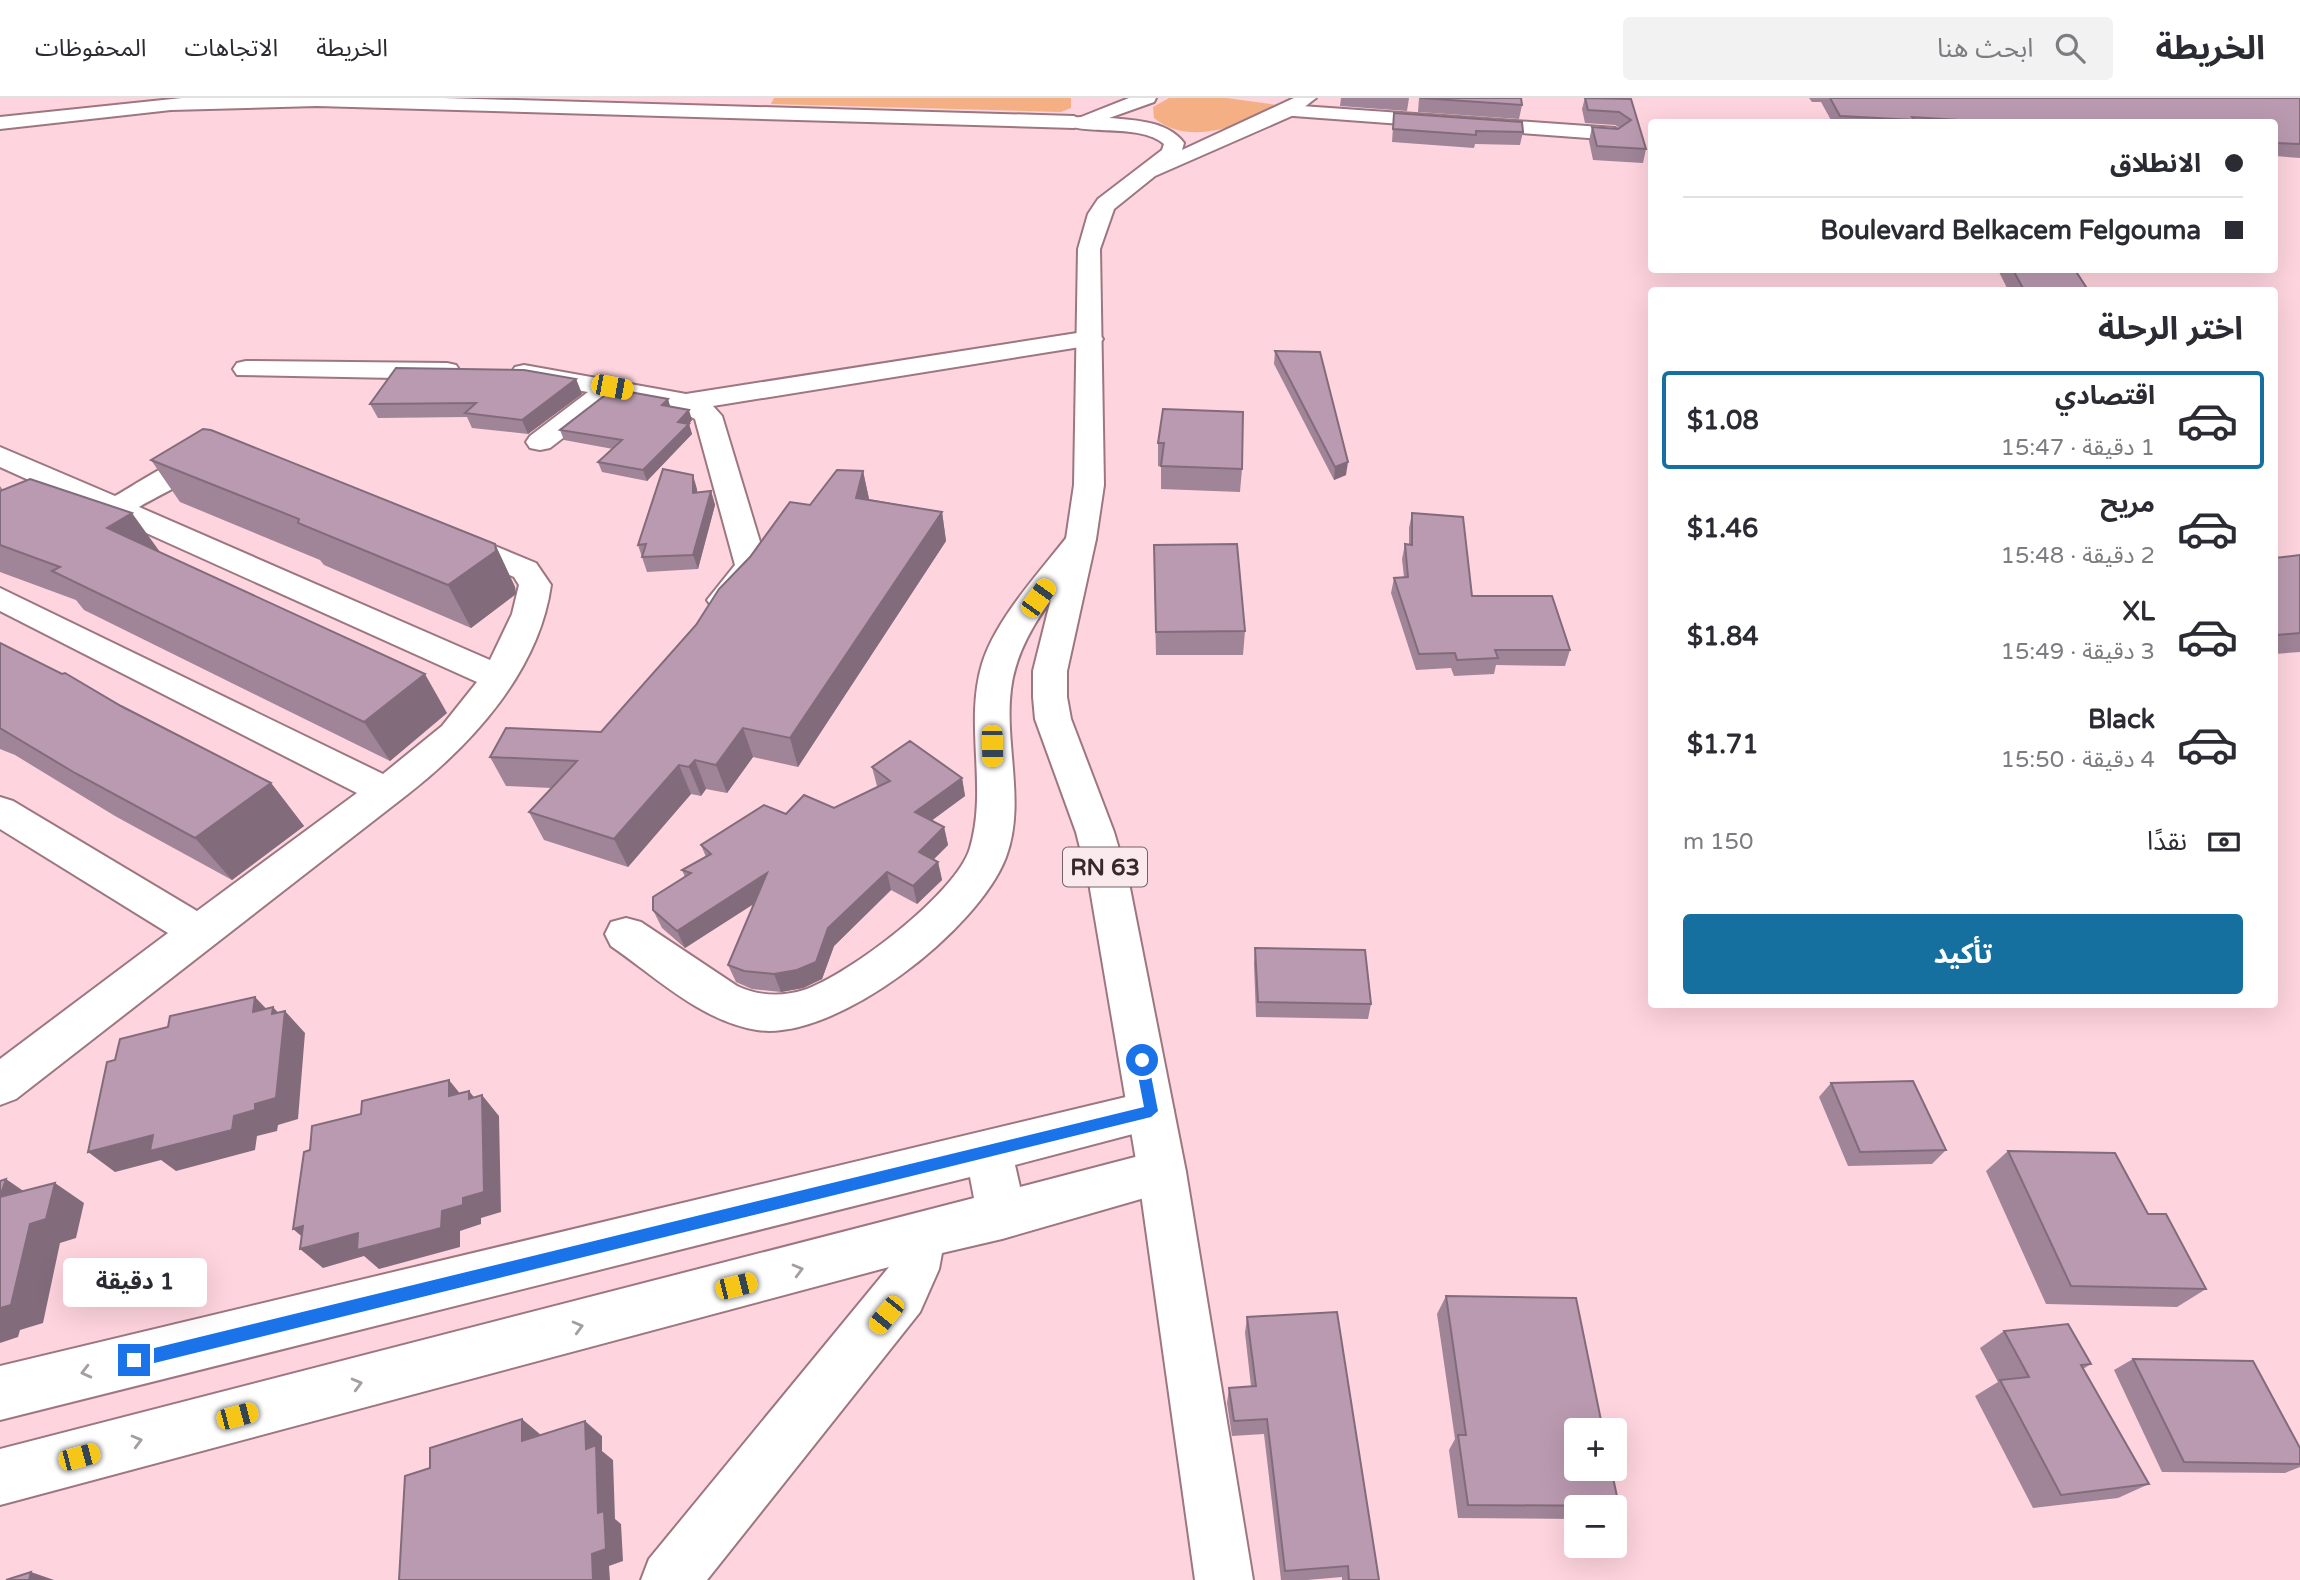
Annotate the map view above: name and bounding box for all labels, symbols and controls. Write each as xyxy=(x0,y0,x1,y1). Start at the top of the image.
search box xyxy=(1623,17,2113,80)
icon: search xyxy=(2051,29,2089,67)
text: الخريطة xyxy=(2155,29,2265,68)
text: ابحث هنا xyxy=(1937,33,2033,64)
text: المحفوظات xyxy=(35,34,146,63)
text: الاتجاهات xyxy=(184,34,278,63)
text: الخريطة xyxy=(316,34,388,63)
text: الانطلاق xyxy=(2110,148,2201,179)
text: Boulevard Belkacem Felgouma xyxy=(1820,215,2201,246)
text: اختر الرحلة xyxy=(2098,310,2243,348)
car xyxy=(590,373,635,401)
text: اقتصادي xyxy=(2055,380,2155,411)
icon: car xyxy=(2176,389,2239,452)
text: $1.08 xyxy=(1687,405,1759,436)
text: 1 دقيقة · 15:47 xyxy=(2000,434,2155,462)
text: مريح xyxy=(2100,488,2155,519)
icon: car xyxy=(2176,497,2239,560)
text: $1.46 xyxy=(1687,513,1758,544)
text: 2 دقيقة · 15:48 xyxy=(2000,542,2155,570)
car xyxy=(1018,575,1059,621)
text: XL xyxy=(2123,596,2155,627)
icon: car xyxy=(2176,605,2239,668)
text: $1.84 xyxy=(1687,621,1759,652)
text: 3 دقيقة · 15:49 xyxy=(2000,638,2155,666)
text: Black xyxy=(2088,704,2155,735)
icon: car xyxy=(2176,713,2239,776)
car xyxy=(982,725,1003,767)
text: $1.71 xyxy=(1687,729,1759,760)
text: 4 دقيقة · 15:50 xyxy=(2000,746,2155,774)
icon: cash xyxy=(2205,823,2243,861)
text: نقدًا xyxy=(2147,826,2187,857)
text: 150 m xyxy=(1683,828,1753,856)
road number: RN 63 xyxy=(1063,848,1147,887)
button: تأكيد xyxy=(1683,914,2243,994)
route start xyxy=(1126,1044,1158,1076)
callout: 1 دقيقة xyxy=(62,1258,206,1308)
one-way arrow xyxy=(792,1263,804,1278)
text: 1 دقيقة xyxy=(96,1268,174,1296)
car xyxy=(714,1271,759,1301)
car xyxy=(865,1292,908,1338)
one-way arrow xyxy=(571,1321,583,1335)
route end xyxy=(118,1344,150,1376)
one-way arrow xyxy=(80,1364,92,1378)
one-way arrow xyxy=(351,1378,363,1392)
car xyxy=(214,1400,261,1432)
map controls xyxy=(1564,1418,1627,1558)
button: + xyxy=(1564,1418,1627,1481)
one-way arrow xyxy=(131,1435,143,1450)
car xyxy=(56,1441,103,1473)
button: − xyxy=(1564,1495,1627,1558)

